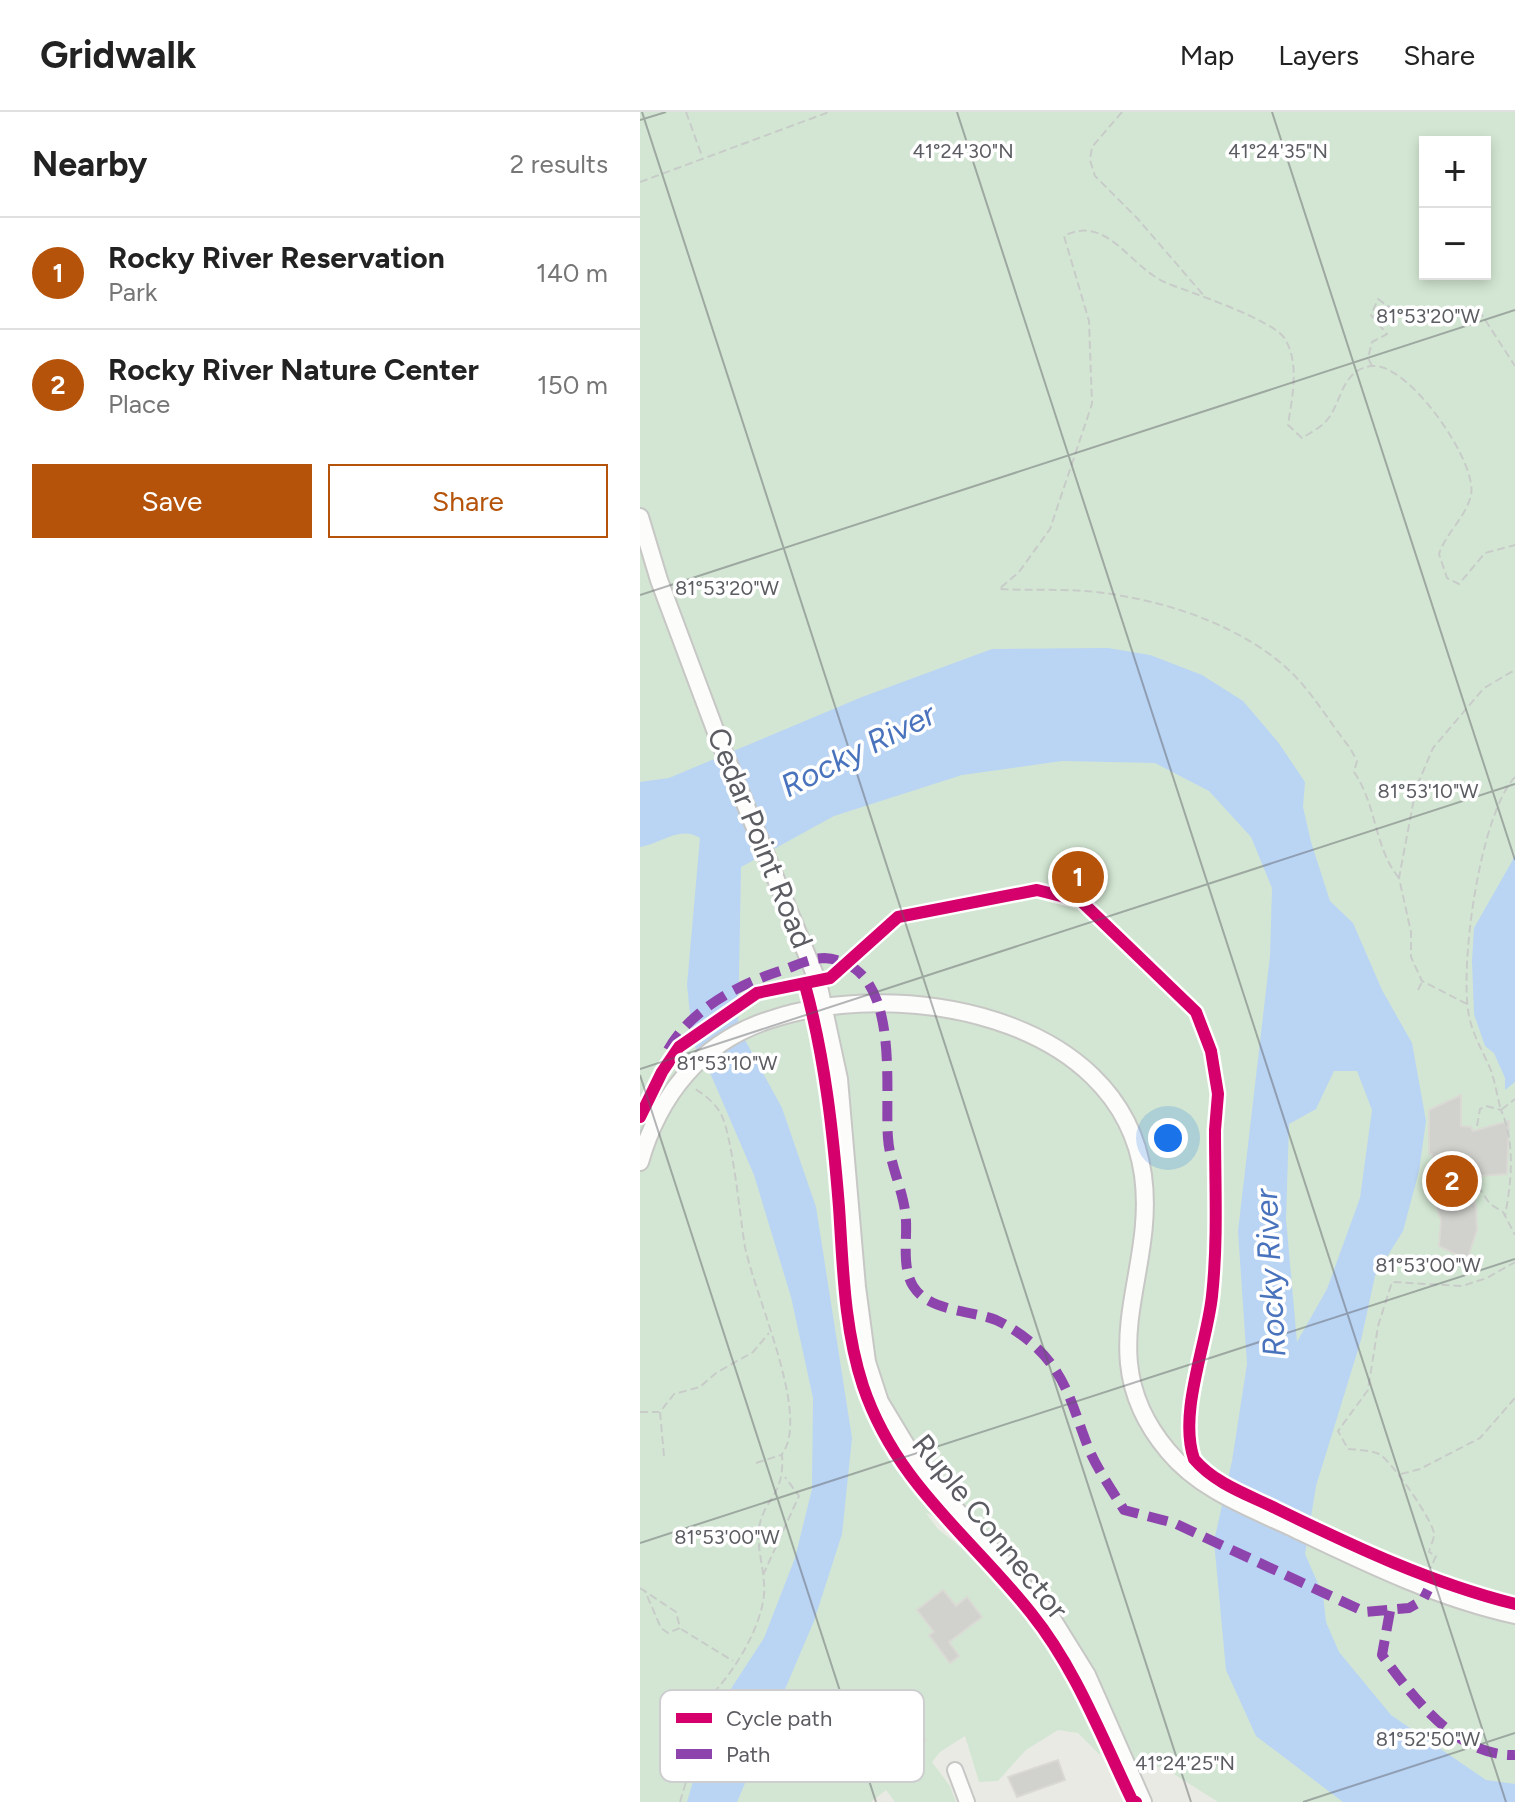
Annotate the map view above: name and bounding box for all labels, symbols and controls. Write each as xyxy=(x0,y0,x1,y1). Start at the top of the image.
text: Gridwalk xyxy=(40,32,196,78)
text: Map xyxy=(1180,38,1234,72)
text: Layers xyxy=(1278,38,1359,72)
text: Share xyxy=(1403,38,1475,72)
map controls xyxy=(1419,136,1491,280)
button: + xyxy=(1419,136,1491,208)
text: 41°24'30"N xyxy=(912,139,1014,163)
text: 41°24'35"N xyxy=(1228,139,1328,163)
text: Nearby xyxy=(32,144,147,185)
text: 2 results xyxy=(510,148,608,180)
button: − xyxy=(1419,208,1491,280)
text: Rocky River Reservation xyxy=(108,239,445,276)
text: 1 xyxy=(53,257,63,289)
text: 140 m xyxy=(536,257,608,289)
text: Park xyxy=(108,276,157,308)
text: 81°53'20"W xyxy=(1376,304,1480,328)
text: Rocky River Nature Center xyxy=(108,351,479,388)
text: 2 xyxy=(50,369,66,401)
text: 150 m xyxy=(537,369,608,401)
text: Place xyxy=(108,388,170,420)
button: Save xyxy=(32,464,312,538)
button: Share xyxy=(328,464,608,538)
text: 81°53'20"W xyxy=(675,576,779,600)
water label: Rocky River xyxy=(774,694,943,805)
street label: Cedar Point Road xyxy=(699,722,822,953)
text: 81°53'10"W xyxy=(1378,779,1478,803)
pin: 1 xyxy=(1052,847,1104,907)
text: 81°53'10"W xyxy=(677,1051,777,1075)
your location xyxy=(1148,1118,1188,1158)
pin: 2 xyxy=(1426,1151,1478,1211)
water label: Rocky River xyxy=(1247,1187,1293,1358)
text: 81°53'00"W xyxy=(1375,1253,1481,1277)
street label: Ruple Connector xyxy=(904,1427,1076,1627)
text: 81°53'00"W xyxy=(674,1525,780,1549)
legend xyxy=(660,1690,924,1782)
text: Cycle path xyxy=(726,1705,832,1732)
text: 81°52'50"W xyxy=(1376,1727,1480,1751)
text: Path xyxy=(726,1741,770,1768)
text: 41°24'25"N xyxy=(1135,1751,1235,1775)

